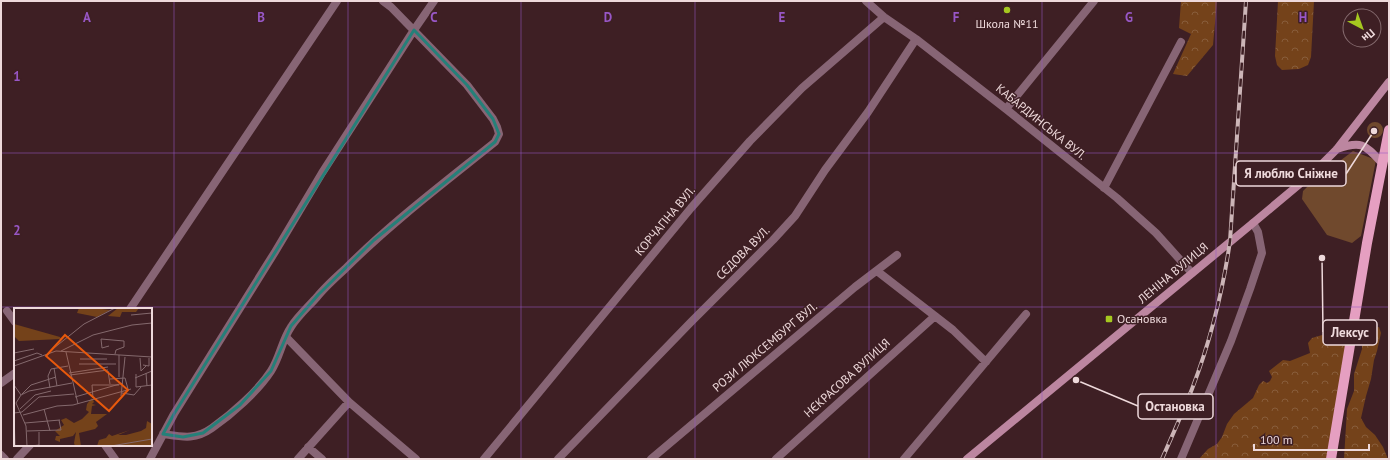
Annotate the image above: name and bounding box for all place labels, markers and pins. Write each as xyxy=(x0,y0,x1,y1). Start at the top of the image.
marker: Школа №11 xyxy=(1002,5,1012,15)
place label: Школа №11 xyxy=(975,16,1039,31)
callout: Я люблю Сніжне xyxy=(1236,161,1346,186)
place label: Осановка xyxy=(1117,311,1167,326)
marker: Осановка xyxy=(1104,314,1114,324)
callout: Лексус xyxy=(1323,320,1377,345)
callout: Остановка xyxy=(1138,394,1213,419)

